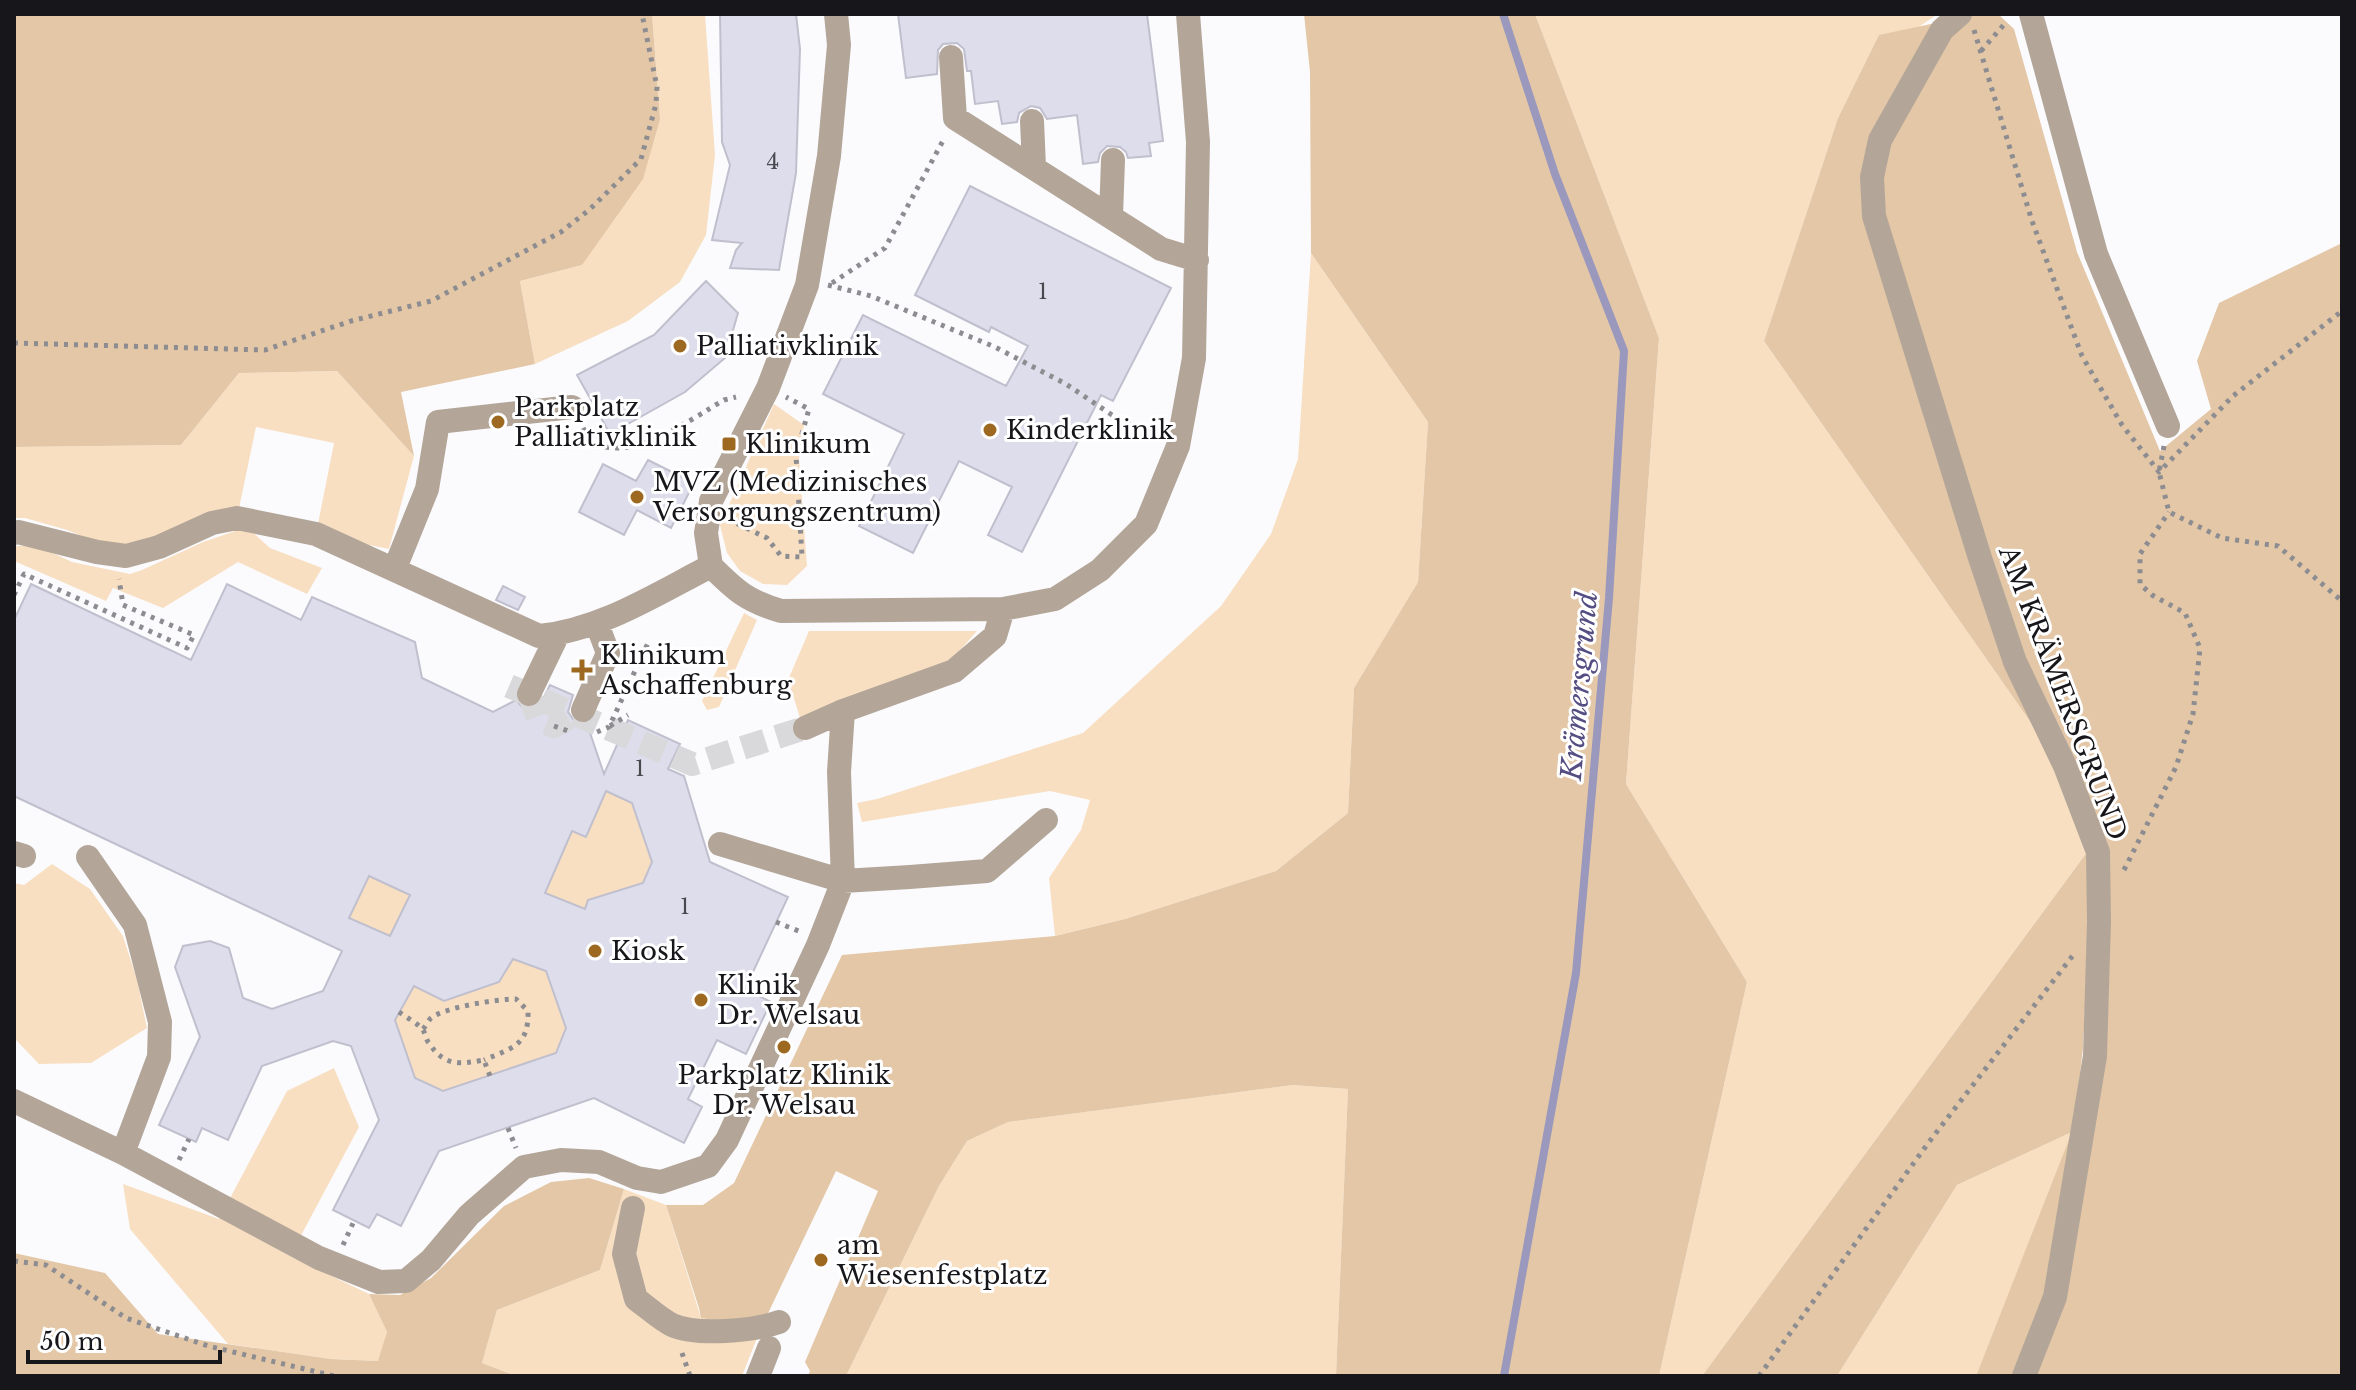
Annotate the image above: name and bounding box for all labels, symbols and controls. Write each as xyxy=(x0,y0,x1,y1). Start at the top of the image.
house number: 4 xyxy=(767,148,779,175)
house number: 1 xyxy=(1038,278,1048,305)
place label: Palliativklinik xyxy=(696,330,878,362)
marker: Palliativklinik xyxy=(671,337,689,355)
place label: Parkplatz Palliativklinik xyxy=(514,391,696,453)
marker: Parkplatz Palliativklinik xyxy=(489,413,507,431)
place label: Kinderklinik xyxy=(1006,414,1174,446)
marker: Kinderklinik xyxy=(981,421,999,439)
place label: Klinikum xyxy=(745,428,871,460)
marker: Klinikum xyxy=(720,435,738,453)
place label: MVZ (Medizinisches Versorgungszentrum) xyxy=(652,466,941,528)
marker: MVZ (Medizinisches Versorgungszentrum) xyxy=(628,488,646,506)
street label: AM KRÄMERSGRUND xyxy=(1992,540,2134,845)
water label: Krämersgrund xyxy=(1554,590,1605,783)
place label: Klinikum Aschaffenburg xyxy=(599,639,792,701)
marker: Klinikum Aschaffenburg xyxy=(571,659,593,681)
house number: 1 xyxy=(635,755,645,782)
house number: 1 xyxy=(680,893,690,920)
place label: Kiosk xyxy=(611,935,685,967)
marker: Kiosk xyxy=(586,942,604,960)
place label: Klinik Dr. Welsau xyxy=(717,969,860,1031)
marker: Klinik Dr. Welsau xyxy=(692,991,710,1009)
marker: Parkplatz Klinik Dr. Welsau xyxy=(775,1038,793,1056)
place label: Parkplatz Klinik Dr. Welsau xyxy=(677,1059,891,1121)
place label: am Wiesenfestplatz xyxy=(836,1229,1048,1291)
marker: am Wiesenfestplatz xyxy=(812,1251,830,1269)
scale bar xyxy=(28,1314,220,1364)
text: 50 m xyxy=(40,1327,104,1356)

